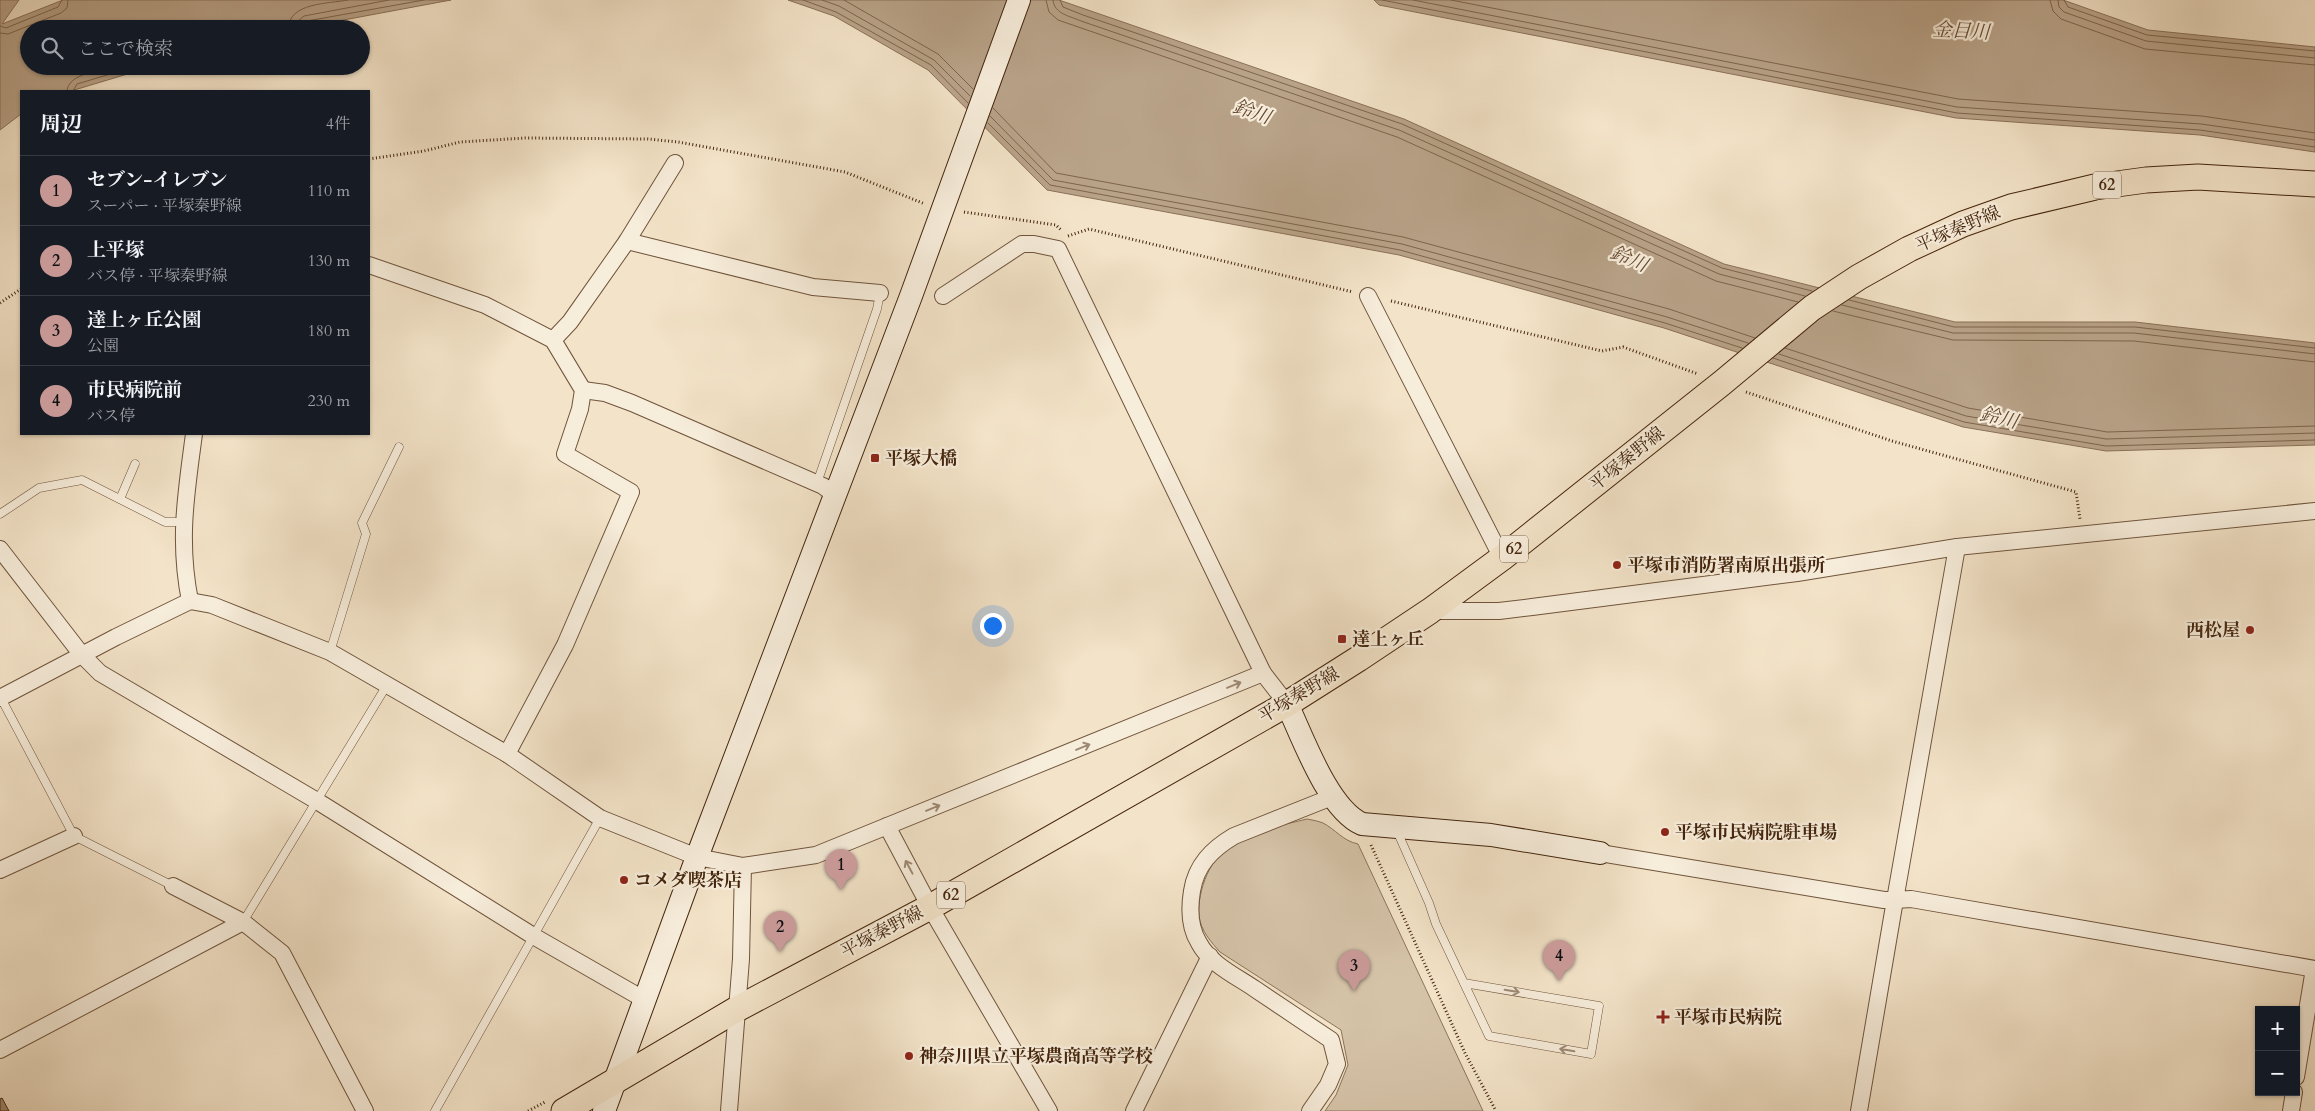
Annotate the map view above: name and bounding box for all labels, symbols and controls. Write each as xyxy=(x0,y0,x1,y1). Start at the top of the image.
water label: 金目川 xyxy=(1932,17,1992,46)
search box xyxy=(20,20,370,75)
icon: search xyxy=(38,34,66,62)
text: ここで検索 xyxy=(78,36,173,62)
water label: 鈴川 xyxy=(1230,94,1276,131)
text: 周辺 xyxy=(40,110,82,139)
text: 4件 xyxy=(326,113,350,135)
text: セブン-イレブン xyxy=(87,167,228,193)
road number: 62 xyxy=(2093,172,2121,198)
text: 1 xyxy=(52,180,60,202)
text: 110 m xyxy=(308,180,350,202)
text: スーパー · 平塚秦野線 xyxy=(87,195,242,217)
street label: 平塚秦野線 xyxy=(1912,200,2004,258)
text: 上平塚 xyxy=(87,237,144,263)
water label: 鈴川 xyxy=(1606,240,1653,279)
text: 2 xyxy=(52,250,60,272)
text: 130 m xyxy=(308,250,350,272)
text: バス停 · 平塚秦野線 xyxy=(87,265,228,287)
text: 達上ヶ丘公園 xyxy=(87,307,201,333)
text: 3 xyxy=(52,320,60,342)
text: 180 m xyxy=(308,320,350,342)
text: 公園 xyxy=(87,335,119,357)
text: 市民病院前 xyxy=(87,377,182,403)
text: 4 xyxy=(52,390,60,412)
text: 230 m xyxy=(308,390,350,412)
water label: 鈴川 xyxy=(1977,401,2023,436)
text: バス停 xyxy=(87,405,135,427)
street label: 平塚秦野線 xyxy=(1584,421,1670,497)
place label: 平塚大橋 xyxy=(885,446,957,471)
marker: 平塚大橋 xyxy=(869,452,881,464)
road number: 62 xyxy=(1500,536,1528,562)
place label: 平塚市消防署南原出張所 xyxy=(1627,553,1825,578)
marker: 平塚市消防署南原出張所 xyxy=(1611,559,1623,571)
your location xyxy=(980,613,1006,639)
place label: 西松屋 xyxy=(2186,618,2240,643)
marker: 西松屋 xyxy=(2244,624,2256,636)
place label: 達上ヶ丘 xyxy=(1352,627,1424,652)
marker: 達上ヶ丘 xyxy=(1336,633,1348,645)
street label: 平塚秦野線 xyxy=(1254,661,1344,729)
one-way arrow xyxy=(1225,680,1241,689)
one-way arrow xyxy=(1075,741,1090,751)
one-way arrow xyxy=(925,803,940,812)
place label: 平塚市民病院駐車場 xyxy=(1675,820,1837,845)
marker: 平塚市民病院駐車場 xyxy=(1659,826,1671,838)
pin: 1 xyxy=(825,849,857,890)
one-way arrow xyxy=(904,859,914,874)
place label: コメダ喫茶店 xyxy=(634,868,742,893)
marker: コメダ喫茶店 xyxy=(618,874,630,886)
road number: 62 xyxy=(937,882,965,908)
street label: 平塚秦野線 xyxy=(836,900,928,964)
pin: 2 xyxy=(764,911,796,952)
pin: 4 xyxy=(1543,940,1575,981)
pin: 3 xyxy=(1338,950,1370,991)
one-way arrow xyxy=(1504,986,1520,996)
place label: 平塚市民病院 xyxy=(1674,1005,1782,1030)
map controls xyxy=(2255,1006,2300,1096)
button: + xyxy=(2255,1006,2300,1051)
marker: 平塚市民病院 xyxy=(1656,1010,1670,1024)
place label: 神奈川県立平塚農商高等学校 xyxy=(919,1044,1153,1069)
one-way arrow xyxy=(1559,1045,1575,1055)
marker: 神奈川県立平塚農商高等学校 xyxy=(903,1050,915,1062)
button: − xyxy=(2255,1051,2300,1096)

